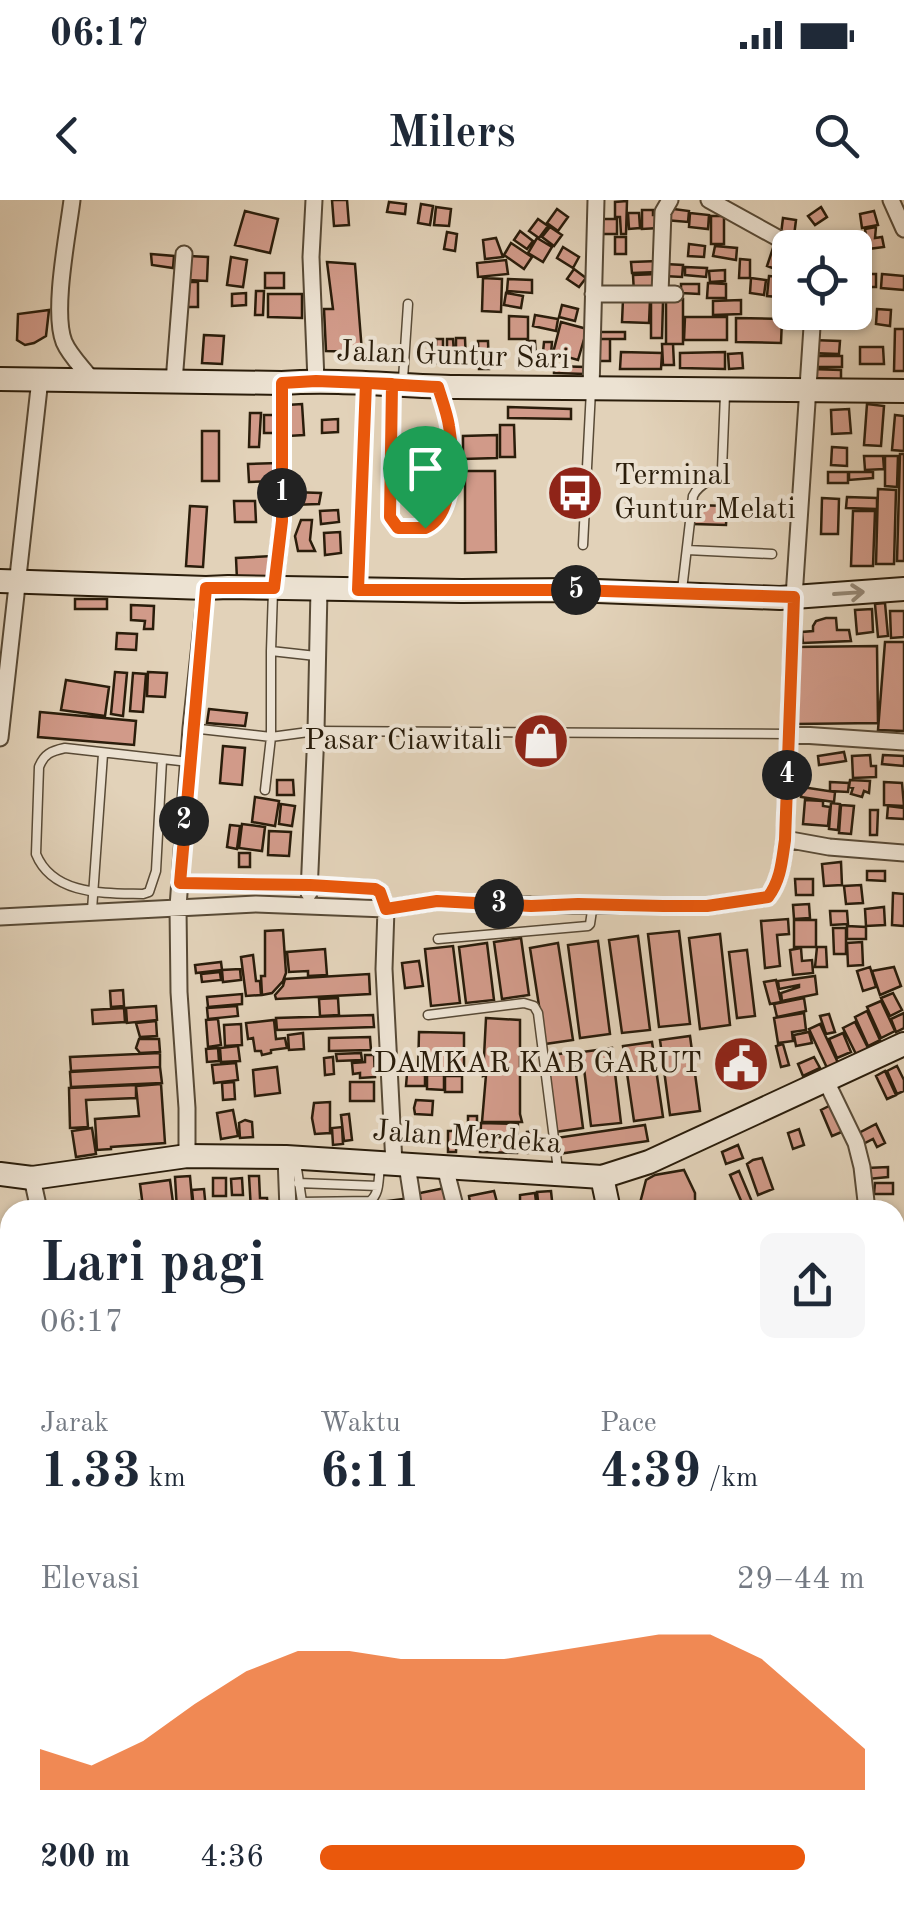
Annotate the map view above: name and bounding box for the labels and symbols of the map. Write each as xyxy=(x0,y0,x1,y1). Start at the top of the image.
street label: Jalan Guntur Sari xyxy=(336,337,570,375)
pin xyxy=(383,426,468,529)
place label: Terminal Guntur Melati xyxy=(614,461,796,525)
bus stop icon: Terminal Guntur Melati xyxy=(545,463,605,523)
pin: 1 xyxy=(257,468,307,518)
pin: 5 xyxy=(551,565,601,615)
one-way arrow xyxy=(832,583,864,602)
shop icon: Pasar Ciawitali xyxy=(511,711,571,771)
place label: Pasar Ciawitali xyxy=(304,726,502,756)
pin: 4 xyxy=(762,750,812,800)
pin: 2 xyxy=(159,796,209,846)
pin: 3 xyxy=(474,879,524,929)
public building icon: DAMKAR KAB GARUT xyxy=(711,1034,771,1094)
place label: DAMKAR KAB GARUT xyxy=(374,1049,702,1079)
street label: Jalan Merdeka xyxy=(371,1116,563,1160)

